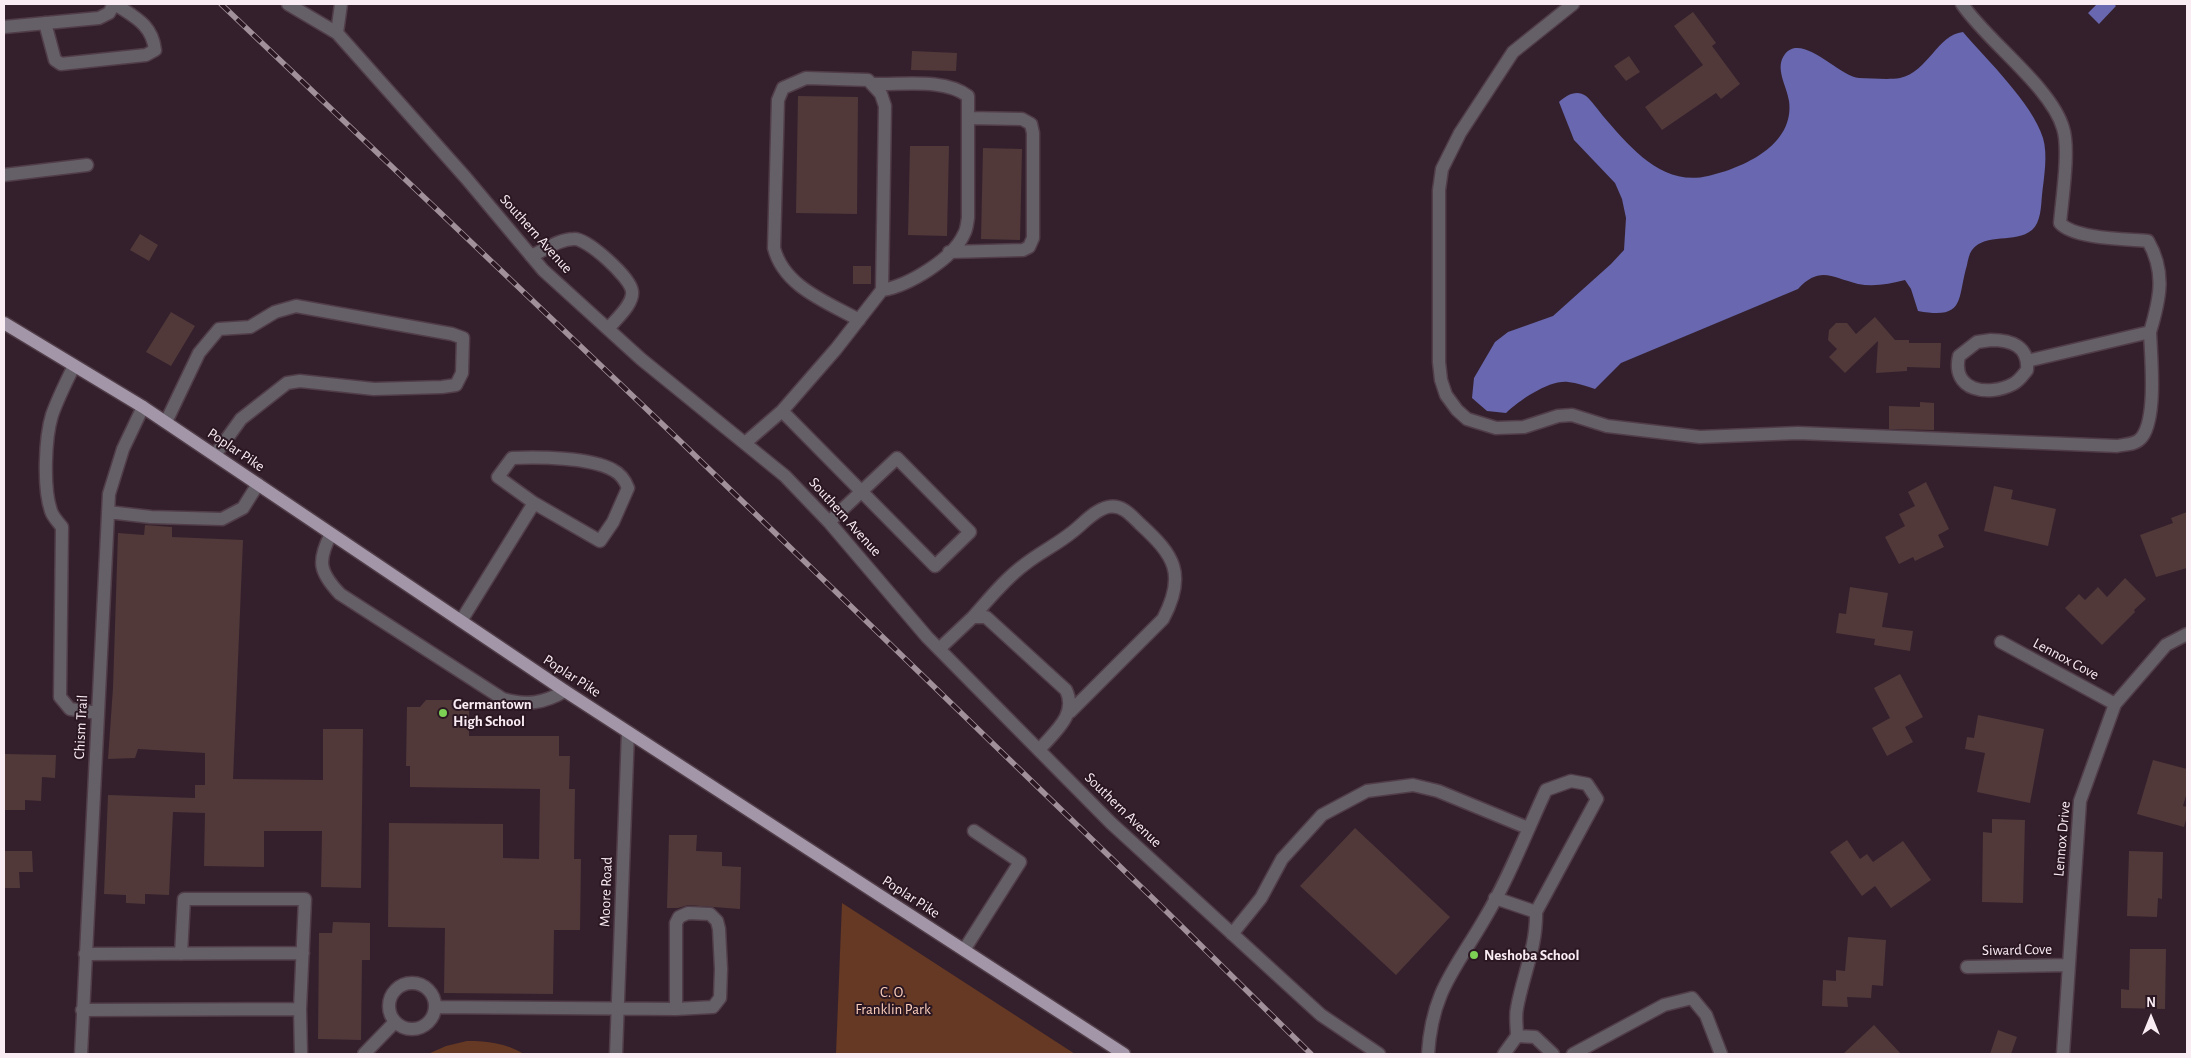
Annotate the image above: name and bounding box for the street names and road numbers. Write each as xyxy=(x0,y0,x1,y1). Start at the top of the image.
street label: Southern Avenue xyxy=(496,191,576,277)
street label: Poplar Pike xyxy=(204,424,268,476)
street label: Southern Avenue xyxy=(805,474,885,560)
street label: Lennox Cove xyxy=(2030,634,2102,684)
street label: Poplar Pike xyxy=(540,651,604,701)
street label: Chism Trail xyxy=(70,694,92,760)
street label: Southern Avenue xyxy=(1081,769,1165,851)
street label: Lennox Drive xyxy=(2050,801,2074,877)
street label: Moore Road xyxy=(596,857,616,927)
street label: Poplar Pike xyxy=(879,872,943,922)
street label: Siward Cove xyxy=(1982,940,2052,960)

